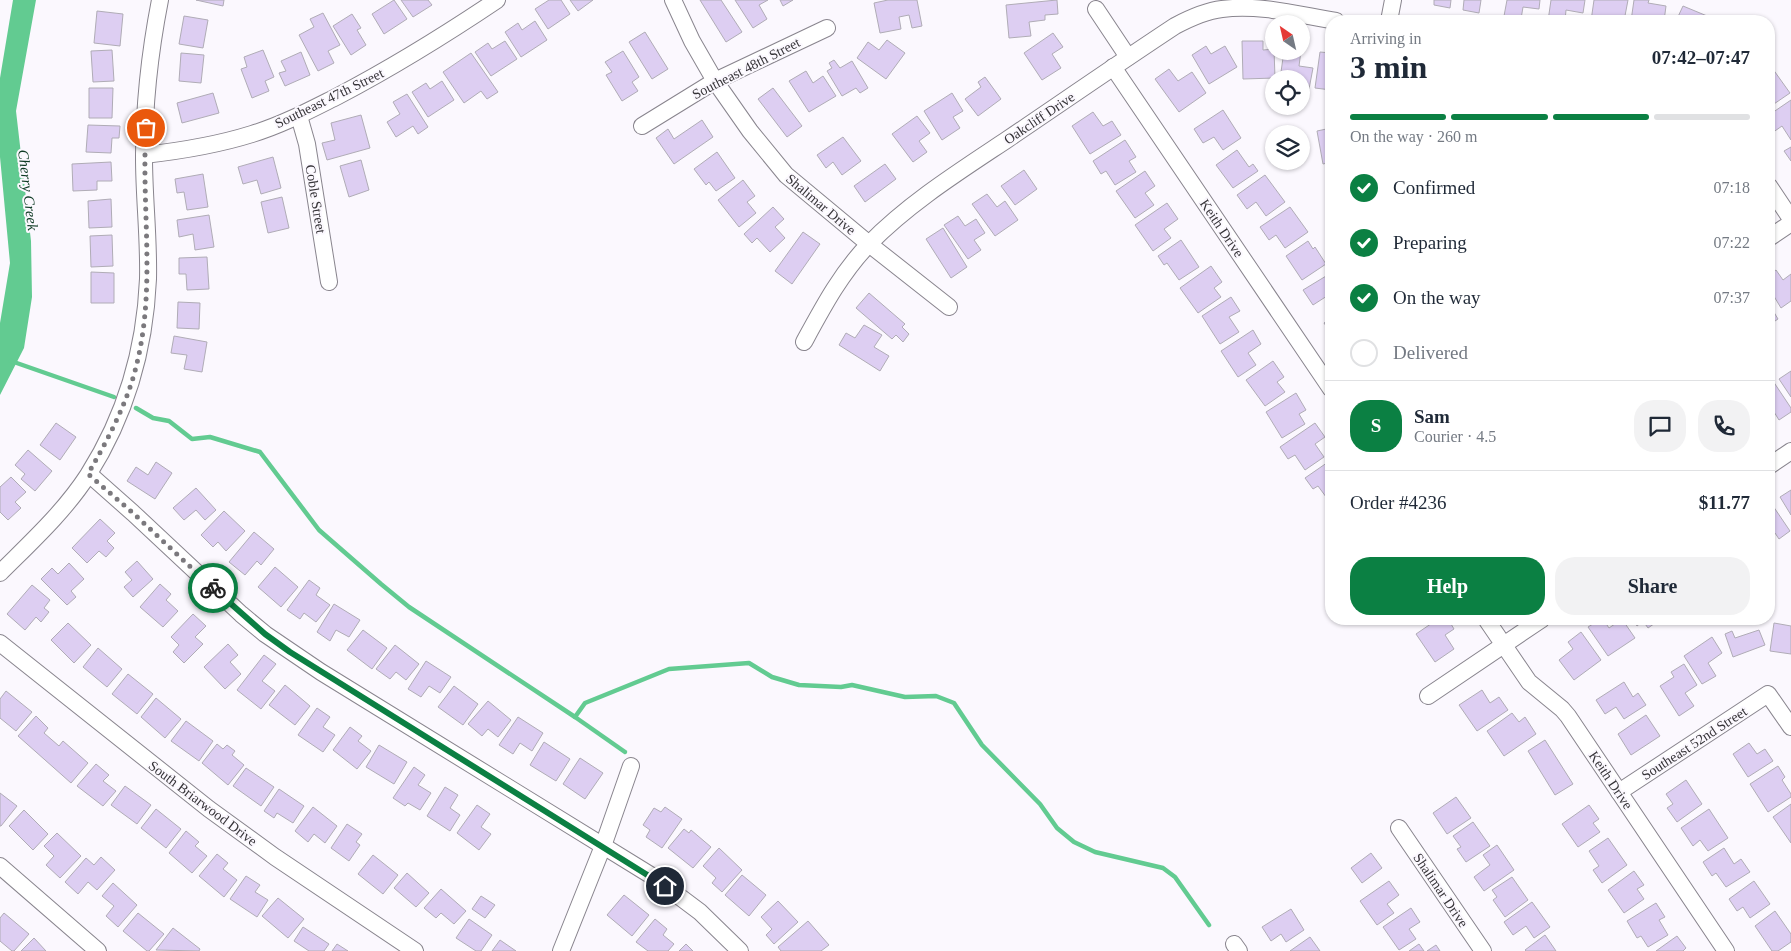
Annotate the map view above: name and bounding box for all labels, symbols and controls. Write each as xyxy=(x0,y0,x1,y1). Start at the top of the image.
north arrow xyxy=(1265,15,1310,60)
map controls xyxy=(1265,15,1310,170)
text: Arriving in xyxy=(1350,30,1422,47)
street label: Southeast 48th Street xyxy=(690,35,803,102)
text: 07:42–07:47 xyxy=(1652,47,1750,68)
text: 3 min xyxy=(1350,49,1427,85)
street label: Southeast 47th Street xyxy=(272,66,386,131)
button: locate xyxy=(1265,70,1310,115)
street label: Oakcliff Drive xyxy=(1001,89,1077,147)
pin xyxy=(125,107,167,149)
icon: bag xyxy=(132,114,160,142)
button: layers xyxy=(1265,125,1310,170)
text: On the way · 260 m xyxy=(1350,128,1478,145)
water label: Cherry Creek xyxy=(15,149,41,232)
street label: Coble Street xyxy=(303,164,328,235)
street label: Shalimar Drive xyxy=(783,171,858,238)
icon: check xyxy=(1350,174,1378,202)
text: Confirmed xyxy=(1393,177,1475,198)
text: 07:18 xyxy=(1714,179,1750,196)
street label: Keith Drive xyxy=(1197,197,1246,260)
icon: check xyxy=(1350,229,1378,257)
text: Preparing xyxy=(1393,232,1467,253)
text: 07:22 xyxy=(1714,234,1750,251)
icon: check xyxy=(1350,284,1378,312)
text: On the way xyxy=(1393,287,1481,308)
text: 07:37 xyxy=(1714,289,1750,306)
text: Delivered xyxy=(1393,342,1468,363)
button: chat xyxy=(1634,400,1686,452)
button: phone xyxy=(1698,400,1750,452)
text: Sam xyxy=(1414,406,1450,427)
text: S xyxy=(1371,415,1381,436)
text: Courier · 4.5 xyxy=(1414,428,1496,445)
text: Order #4236 xyxy=(1350,492,1447,513)
text: $11.77 xyxy=(1699,492,1750,513)
button: Help xyxy=(1350,557,1545,615)
button: Share xyxy=(1555,557,1750,615)
courier xyxy=(188,563,238,613)
icon: bike xyxy=(199,574,227,602)
street label: Southeast 52nd Street xyxy=(1639,704,1750,783)
street label: Keith Drive xyxy=(1586,749,1635,812)
street label: South Briarwood Drive xyxy=(146,758,260,849)
street label: Shalimar Drive xyxy=(1410,850,1471,930)
pin xyxy=(644,865,686,907)
icon: home xyxy=(651,872,679,900)

